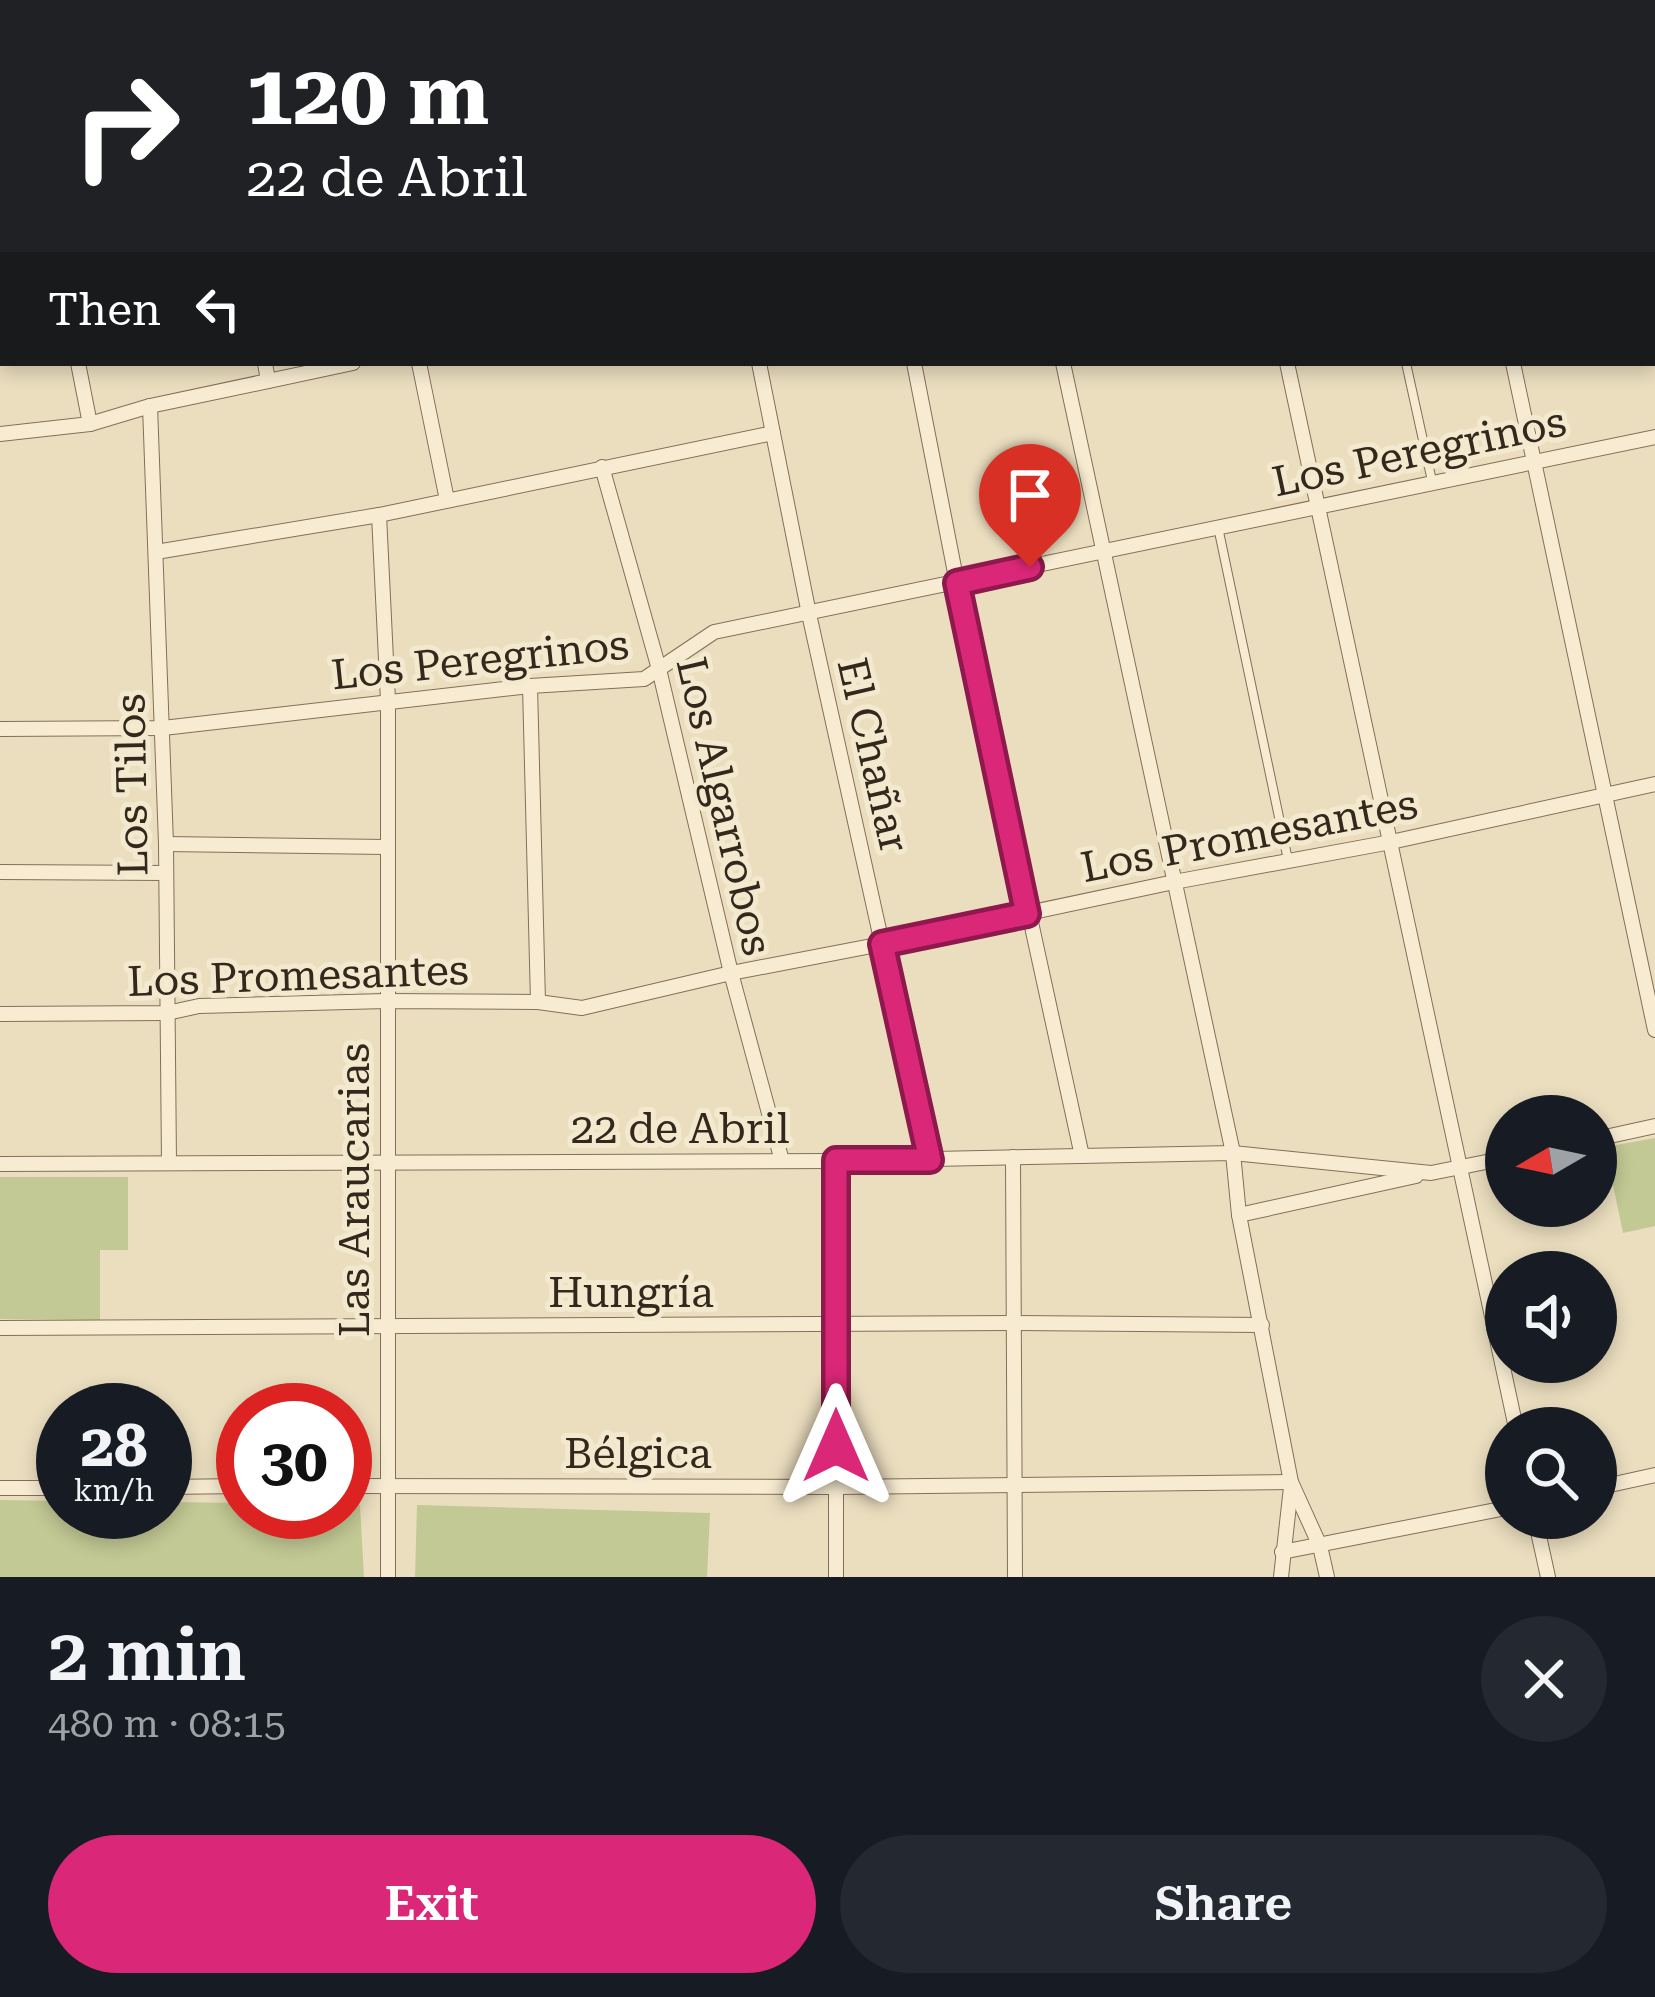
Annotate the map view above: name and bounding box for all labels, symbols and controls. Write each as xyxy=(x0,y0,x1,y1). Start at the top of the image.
text: 120 m xyxy=(246,46,489,144)
icon: right xyxy=(48,48,204,204)
text: 22 de Abril xyxy=(246,146,528,209)
icon: left xyxy=(185,276,251,342)
text: Then xyxy=(48,283,161,336)
street label: Los Peregrinos xyxy=(1268,396,1570,507)
pin xyxy=(979,444,1081,567)
icon: arrive xyxy=(997,462,1063,528)
street label: Los Peregrinos xyxy=(329,620,631,699)
street label: Los Algarrobos xyxy=(666,652,783,960)
street label: El Chañar xyxy=(827,653,920,857)
street label: Los Tilos xyxy=(105,693,158,877)
street label: Los Promesantes xyxy=(1077,779,1421,892)
street label: Los Promesantes xyxy=(126,945,470,1006)
street label: Las Araucarias xyxy=(330,1043,379,1337)
north arrow xyxy=(1485,1095,1617,1227)
map controls xyxy=(1485,1095,1617,1539)
street label: 22 de Abril xyxy=(571,1104,790,1153)
button: sound xyxy=(1485,1251,1617,1383)
street label: Hungría xyxy=(548,1268,714,1317)
speed limit sign: 30 xyxy=(216,1383,372,1539)
position arrow xyxy=(773,1383,899,1509)
button: search xyxy=(1485,1407,1617,1539)
text: 28 xyxy=(80,1410,148,1481)
street label: Bélgica xyxy=(564,1429,712,1478)
text: km/h xyxy=(74,1473,154,1508)
text: 2 min xyxy=(48,1613,246,1698)
button: close xyxy=(1481,1616,1607,1742)
text: 480 m · 08:15 xyxy=(48,1701,286,1747)
button: Exit xyxy=(48,1835,816,1973)
button: Share xyxy=(840,1835,1607,1973)

